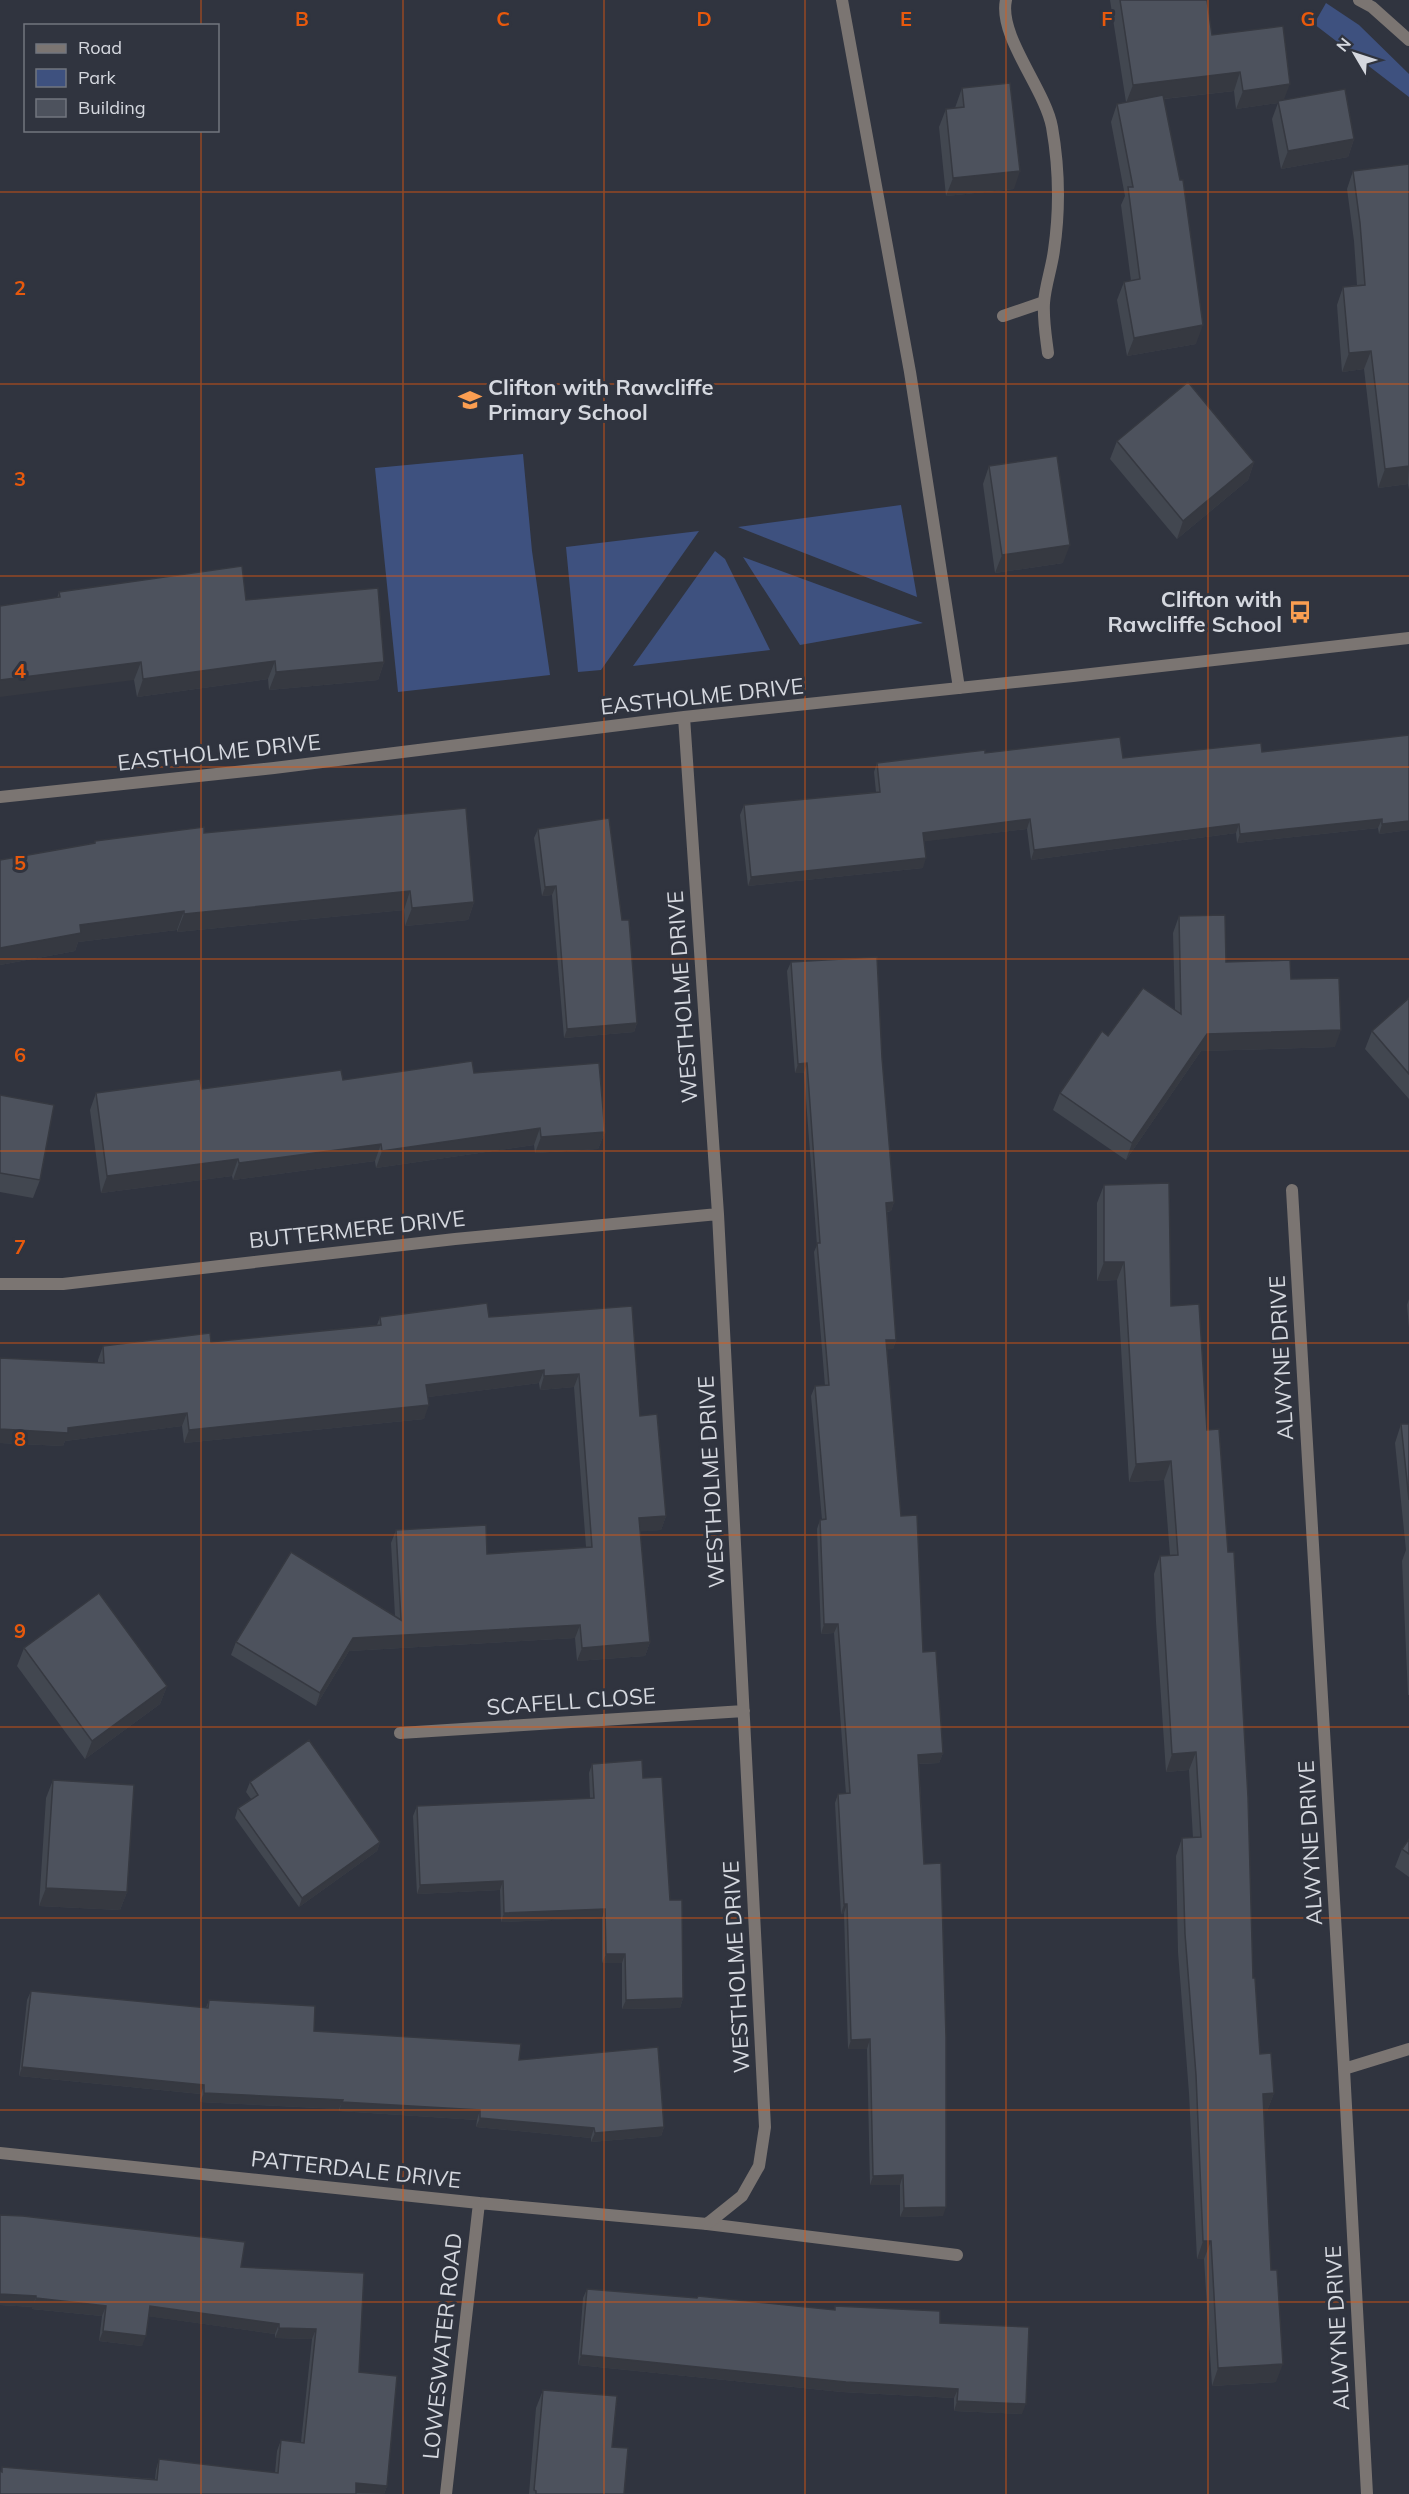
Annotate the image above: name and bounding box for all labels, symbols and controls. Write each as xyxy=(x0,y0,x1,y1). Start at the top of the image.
text: B xyxy=(295,6,309,31)
text: C xyxy=(496,6,510,31)
text: D xyxy=(696,6,712,31)
text: E xyxy=(900,6,912,31)
text: F xyxy=(1101,6,1113,31)
text: G xyxy=(1301,6,1315,31)
legend xyxy=(24,24,219,132)
north arrow xyxy=(1325,24,1385,84)
text: N xyxy=(1332,34,1355,56)
text: Road xyxy=(78,36,122,59)
text: Park xyxy=(78,66,117,89)
text: Building xyxy=(78,96,146,119)
text: 2 xyxy=(14,275,26,300)
place label: Clifton with Rawcliffe Primary School xyxy=(488,373,713,426)
school or university icon: Clifton with Rawcliffe Primary School xyxy=(457,387,483,413)
text: 3 xyxy=(14,466,26,491)
place label: Clifton with Rawcliffe School xyxy=(1108,585,1282,638)
bus stop icon: Clifton with Rawcliffe School xyxy=(1287,599,1313,625)
text: 4 xyxy=(14,658,26,683)
street label: EASTHOLME DRIVE xyxy=(599,671,805,721)
street label: EASTHOLME DRIVE xyxy=(116,727,322,777)
text: 5 xyxy=(14,850,26,875)
street label: WESTHOLME DRIVE xyxy=(661,890,703,1104)
text: 6 xyxy=(14,1042,26,1067)
street label: BUTTERMERE DRIVE xyxy=(247,1204,467,1254)
text: 7 xyxy=(14,1234,26,1259)
street label: ALWYNE DRIVE xyxy=(1263,1275,1299,1441)
street label: WESTHOLME DRIVE xyxy=(691,1375,731,1589)
text: 8 xyxy=(14,1426,26,1451)
text: 9 xyxy=(14,1618,26,1643)
street label: SCAFELL CLOSE xyxy=(486,1681,656,1721)
street label: ALWYNE DRIVE xyxy=(1292,1760,1328,1926)
street label: WESTHOLME DRIVE xyxy=(716,1860,756,2074)
street label: PATTERDALE DRIVE xyxy=(250,2144,462,2194)
street label: LOWESWATER ROAD xyxy=(416,2231,468,2461)
street label: ALWYNE DRIVE xyxy=(1319,2245,1355,2411)

